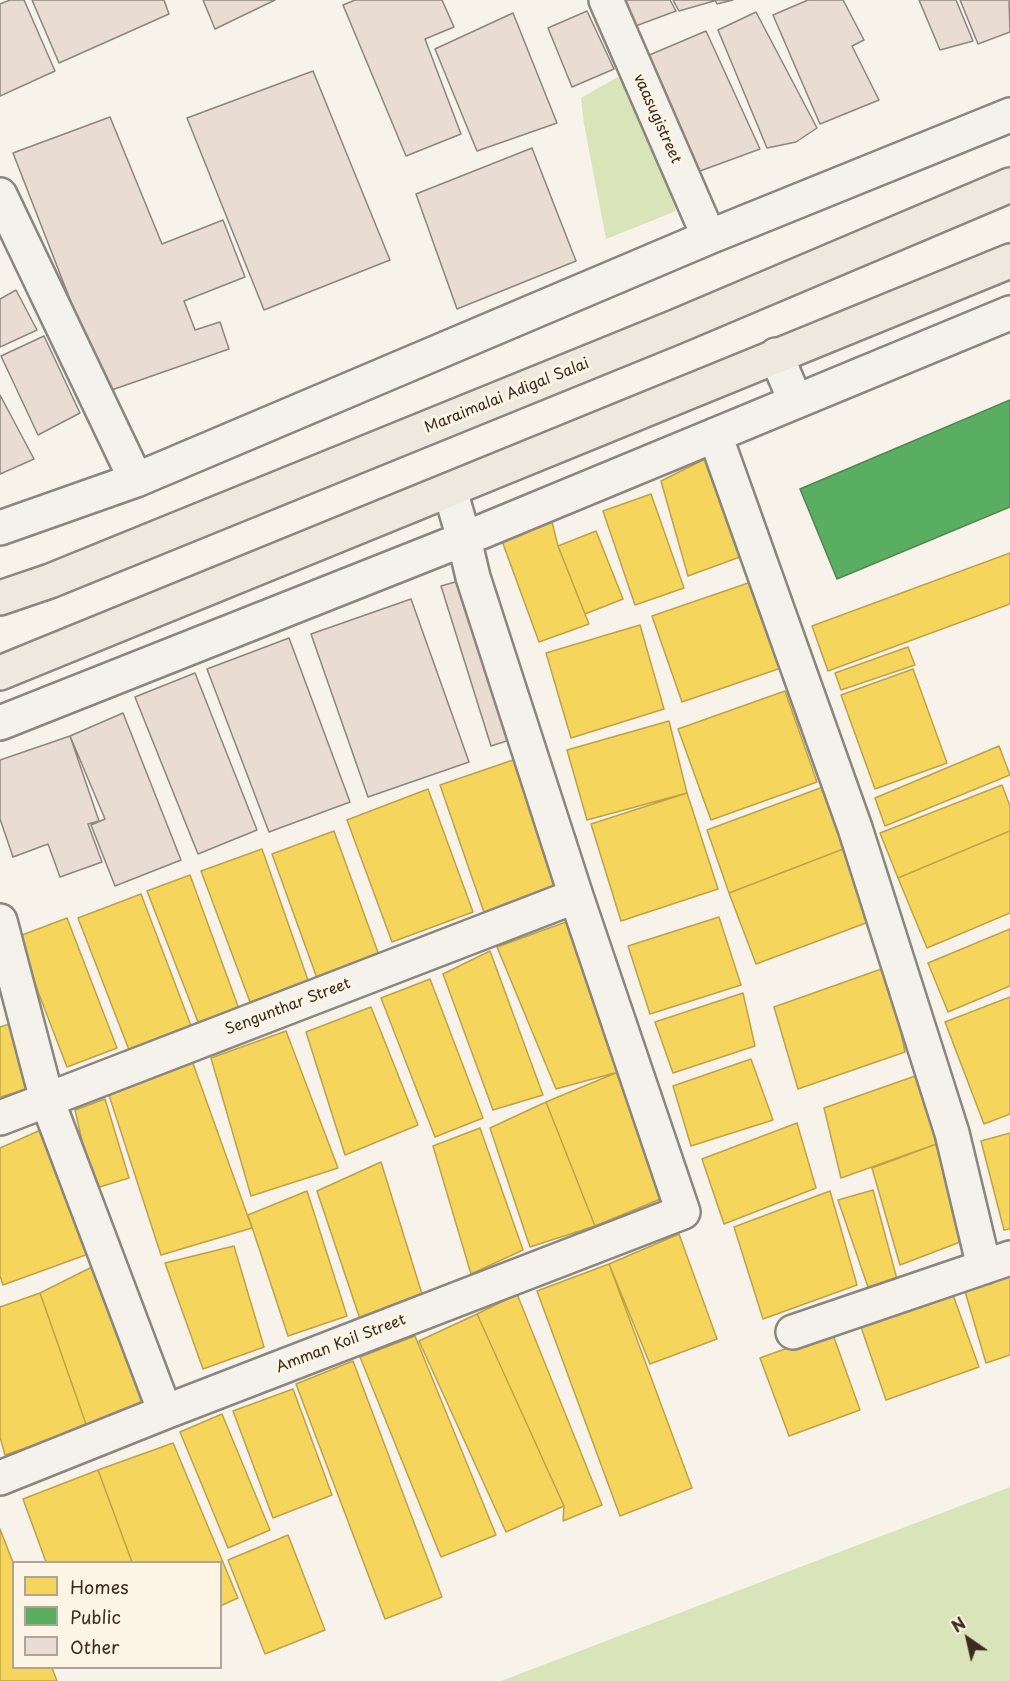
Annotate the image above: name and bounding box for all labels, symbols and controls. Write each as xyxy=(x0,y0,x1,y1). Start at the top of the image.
street label: vaasugistreet xyxy=(629,72,685,166)
street label: Maraimalai Adigal Salai xyxy=(422,355,592,437)
street label: Sengunthar Street xyxy=(223,975,353,1039)
street label: Amman Koil Street xyxy=(274,1311,408,1377)
legend xyxy=(12,1561,222,1669)
text: Homes xyxy=(70,1573,128,1600)
text: Public xyxy=(70,1603,121,1630)
north arrow xyxy=(938,1609,998,1669)
text: N xyxy=(946,1611,970,1638)
text: Other xyxy=(70,1633,119,1660)

